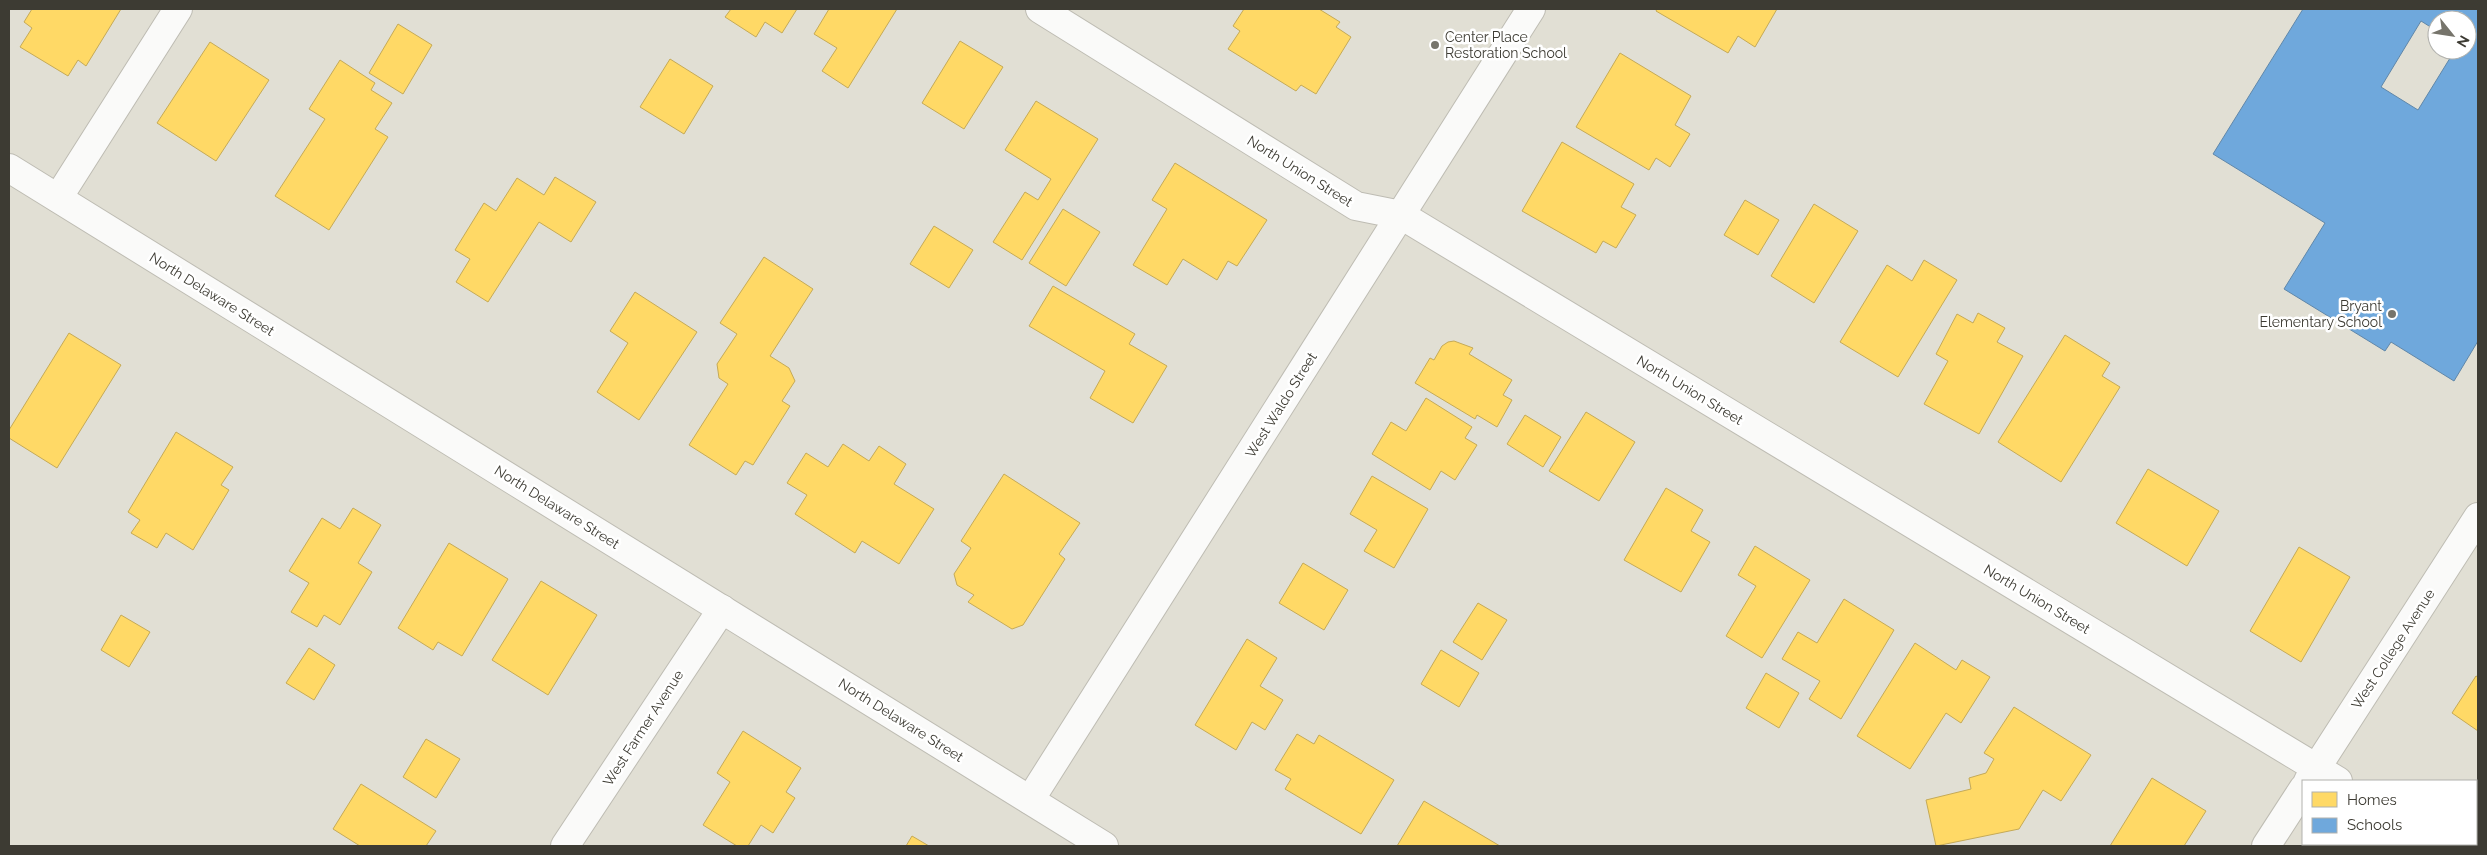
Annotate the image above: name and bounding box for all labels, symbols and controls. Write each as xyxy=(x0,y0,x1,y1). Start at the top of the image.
north arrow xyxy=(2427,10,2477,60)
place label: Center Place Restoration School xyxy=(1445,29,1567,61)
text: N xyxy=(2454,33,2473,50)
marker: Center Place Restoration School xyxy=(1429,39,1441,51)
street label: North Union Street xyxy=(1244,132,1356,210)
street label: North Delaware Street xyxy=(147,249,278,339)
place label: Bryant Elementary School xyxy=(2259,298,2382,330)
marker: Bryant Elementary School xyxy=(2386,308,2398,320)
street label: West Waldo Street xyxy=(1242,349,1320,461)
street label: North Union Street xyxy=(1634,352,1746,428)
street label: North Delaware Street xyxy=(492,462,623,552)
street label: North Union Street xyxy=(1981,561,2093,637)
street label: West College Avenue xyxy=(2348,586,2438,712)
street label: West Farmer Avenue xyxy=(600,667,686,789)
street label: North Delaware Street xyxy=(836,675,967,765)
legend xyxy=(2302,780,2477,845)
text: Homes xyxy=(2347,791,2397,809)
text: Schools xyxy=(2347,816,2402,834)

